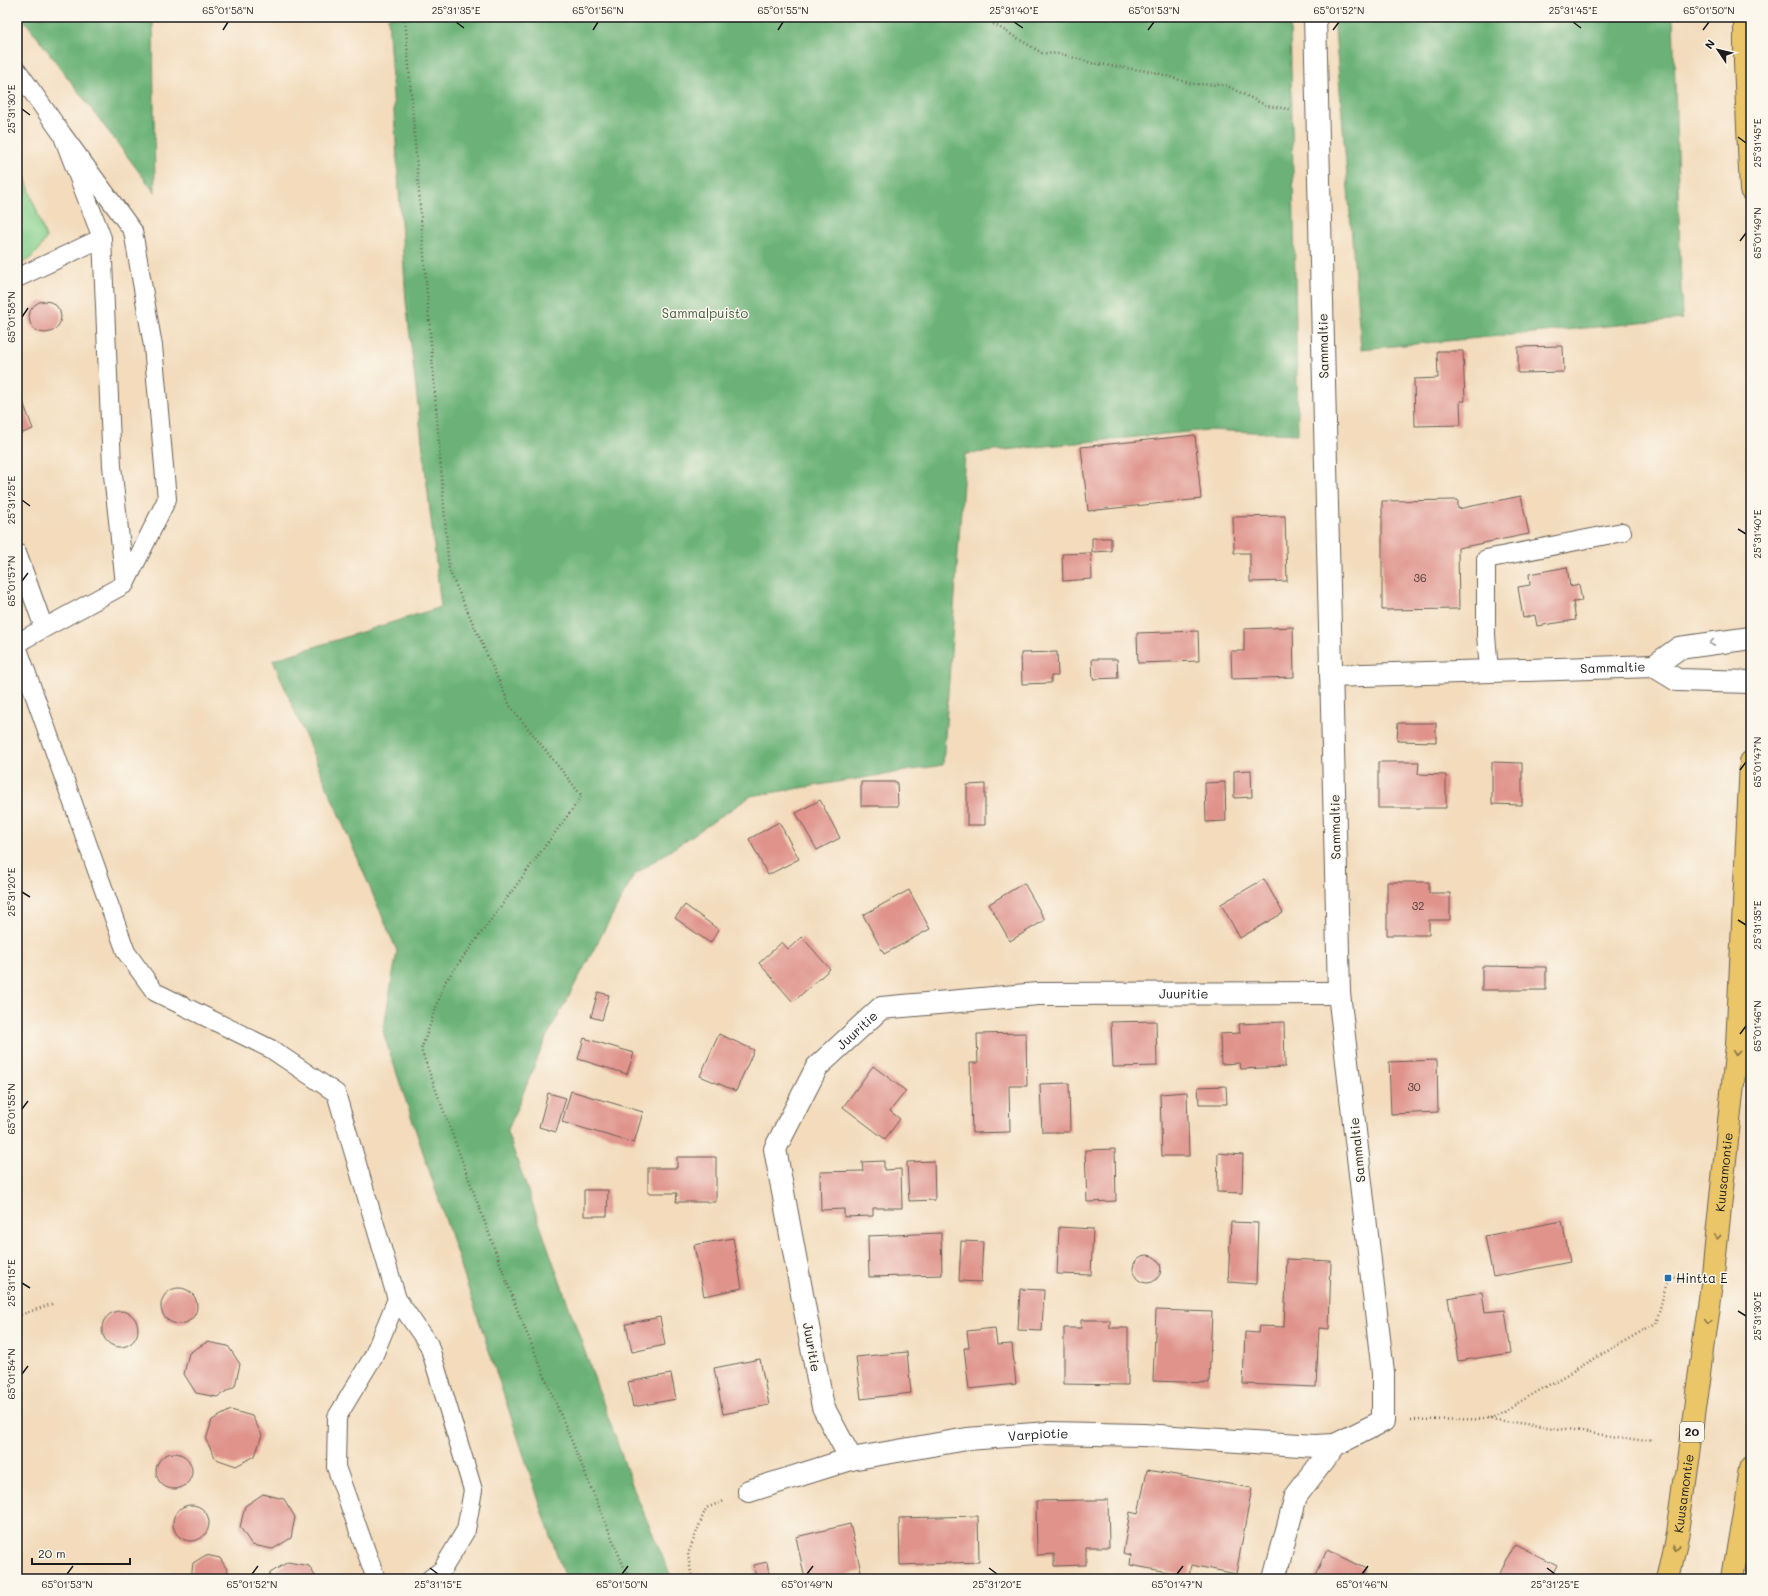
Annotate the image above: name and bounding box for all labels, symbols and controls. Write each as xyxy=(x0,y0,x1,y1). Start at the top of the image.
text: 65°01'58"N xyxy=(202,3,254,17)
text: 25°31'35"E xyxy=(432,3,481,17)
text: 65°01'56"N xyxy=(572,3,624,17)
text: 65°01'55"N xyxy=(757,3,809,17)
text: 25°31'40"E xyxy=(989,3,1039,17)
text: 65°01'53"N xyxy=(1128,3,1180,17)
text: 65°01'52"N xyxy=(1314,3,1364,17)
text: 25°31'45"E xyxy=(1549,3,1598,17)
text: 65°01'50"N xyxy=(1683,3,1735,17)
north arrow xyxy=(1698,30,1738,70)
text: N xyxy=(1701,36,1718,52)
text: 25°31'30"E xyxy=(4,84,18,134)
text: 25°31'45"E xyxy=(1750,118,1764,167)
text: 65°01'49"N xyxy=(1750,207,1764,259)
text: 65°01'58"N xyxy=(4,291,18,343)
park label: Sammalpuisto xyxy=(662,304,748,321)
street label: Sammaltie xyxy=(1313,313,1332,379)
text: 25°31'25"E xyxy=(4,476,18,524)
text: 25°31'40"E xyxy=(1750,509,1764,559)
text: 65°01'57"N xyxy=(4,556,18,606)
house number: 36 xyxy=(1413,570,1427,585)
one-way arrow xyxy=(1709,638,1715,647)
street label: Sammaltie xyxy=(1580,657,1646,676)
text: 65°01'47"N xyxy=(1750,737,1764,787)
street label: Sammaltie xyxy=(1325,794,1344,860)
text: 25°31'20"E xyxy=(4,867,18,916)
house number: 32 xyxy=(1412,898,1424,913)
text: 25°31'35"E xyxy=(1750,900,1764,949)
street label: Juuritie xyxy=(1159,984,1209,1002)
text: 65°01'46"N xyxy=(1750,1000,1764,1052)
street label: Juuritie xyxy=(833,1007,881,1053)
one-way arrow xyxy=(1732,1049,1741,1056)
house number: 30 xyxy=(1407,1079,1421,1094)
text: 65°01'55"N xyxy=(4,1083,18,1135)
street label: Sammaltie xyxy=(1345,1117,1368,1183)
street label: Kuusamontie xyxy=(1711,1131,1736,1212)
one-way arrow xyxy=(1712,1234,1721,1241)
text: 25°31'15"E xyxy=(4,1259,18,1307)
place label: Hintta E xyxy=(1676,1269,1728,1286)
marker: Hintta E xyxy=(1663,1273,1673,1283)
text: 25°31'30"E xyxy=(1750,1291,1764,1341)
one-way arrow xyxy=(1702,1319,1711,1326)
street label: Juuritie xyxy=(800,1321,825,1373)
text: 65°01'54"N xyxy=(4,1348,18,1400)
road number: 20 xyxy=(1680,1422,1704,1442)
street label: Varpiotie xyxy=(1007,1424,1069,1444)
street label: Kuusamontie xyxy=(1669,1453,1697,1534)
scale bar xyxy=(32,1540,130,1566)
text: 20 m xyxy=(38,1545,66,1561)
one-way arrow xyxy=(1671,1545,1679,1551)
text: 65°01'53"N xyxy=(41,1577,93,1591)
text: 65°01'52"N xyxy=(227,1577,277,1591)
text: 25°31'15"E xyxy=(414,1577,462,1591)
text: 65°01'50"N xyxy=(596,1577,648,1591)
text: 65°01'49"N xyxy=(781,1577,833,1591)
text: 25°31'20"E xyxy=(973,1577,1022,1591)
text: 65°01'47"N xyxy=(1152,1577,1202,1591)
text: 65°01'46"N xyxy=(1336,1577,1388,1591)
text: 25°31'25"E xyxy=(1531,1577,1579,1591)

